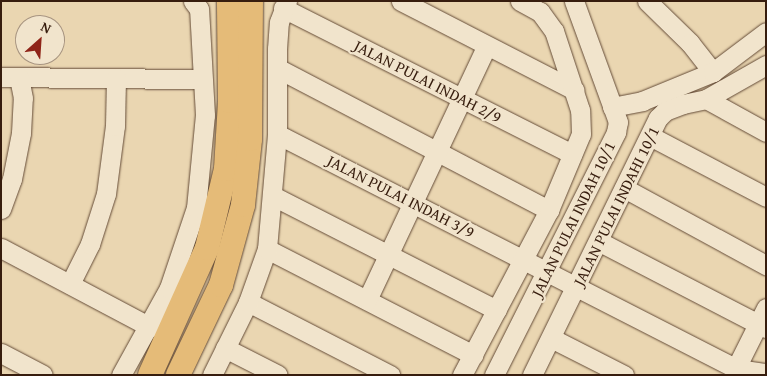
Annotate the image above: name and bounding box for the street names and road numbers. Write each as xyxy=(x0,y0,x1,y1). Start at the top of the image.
street label: JALAN PULAI INDAH 2/9 xyxy=(351,36,505,126)
street label: JALAN PULAI INDAHI 10/1 xyxy=(569,123,663,289)
street label: JALAN PULAI INDAH 10/1 xyxy=(527,138,619,300)
street label: JALAN PULAI INDAH 3/9 xyxy=(324,151,478,241)

